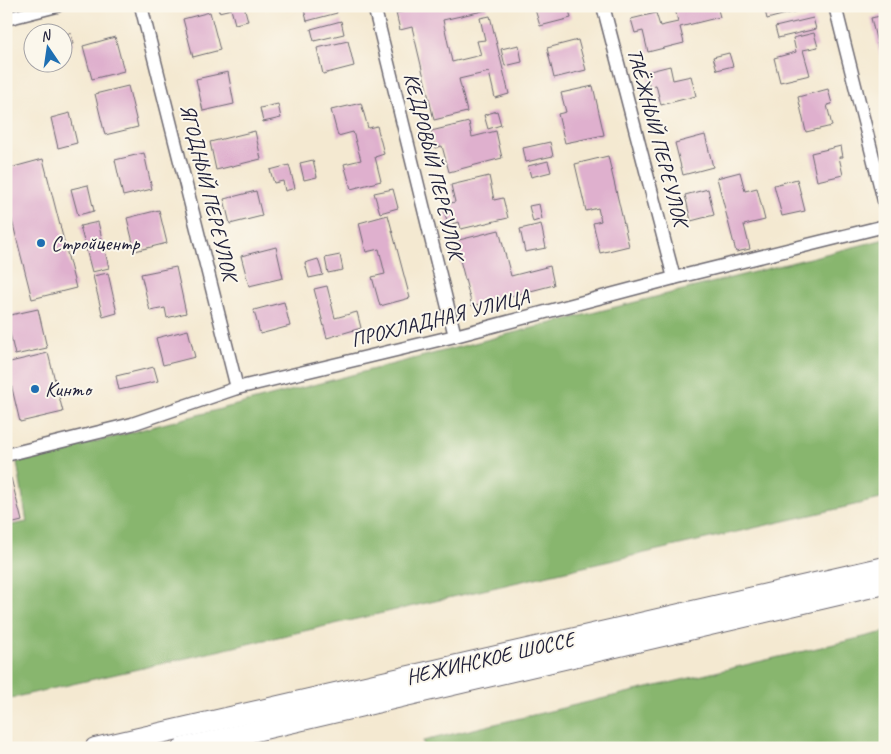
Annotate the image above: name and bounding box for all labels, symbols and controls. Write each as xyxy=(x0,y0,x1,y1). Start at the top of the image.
north arrow xyxy=(22,22,72,72)
text: N xyxy=(39,26,54,45)
street label: ТАЁЖНЫЙ ПЕРЕУЛОК xyxy=(622,45,695,233)
street label: КЕДРОВЫЙ ПЕРЕУЛОК xyxy=(398,70,471,266)
street label: ЯГОДНЫЙ ПЕРЕУЛОК xyxy=(175,101,245,287)
place label: Стройцентр xyxy=(51,230,140,256)
marker: Стройцентр xyxy=(35,237,47,249)
street label: ПРОХЛАДНАЯ УЛИЦА xyxy=(348,283,533,353)
place label: Кинто xyxy=(45,376,93,402)
marker: Кинто xyxy=(29,383,41,395)
street label: НЕЖИНСКОЕ ШОССЕ xyxy=(403,625,579,690)

